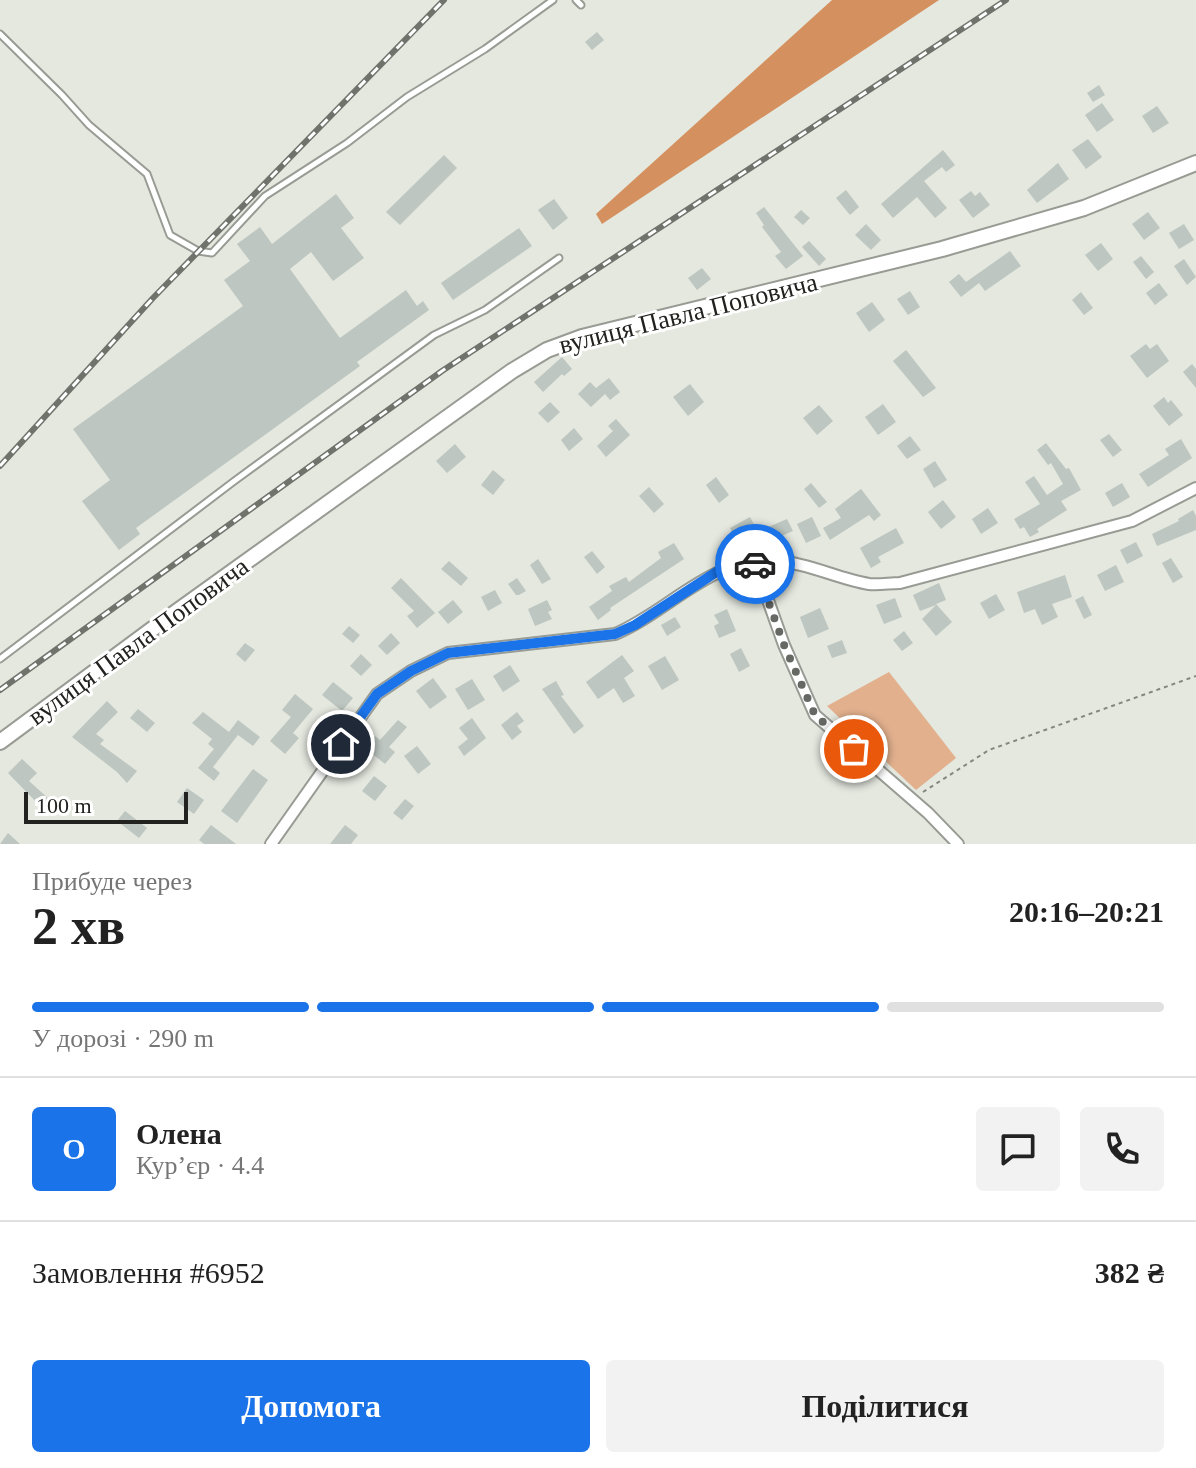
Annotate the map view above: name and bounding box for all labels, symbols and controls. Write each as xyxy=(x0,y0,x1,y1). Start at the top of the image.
street label: вулиця Павла Поповича xyxy=(556,267,821,360)
courier xyxy=(715,524,795,604)
icon: car xyxy=(733,542,777,586)
street label: вулиця Павла Поповича xyxy=(22,551,254,731)
pin xyxy=(307,710,375,778)
pin xyxy=(820,715,888,783)
icon: home xyxy=(319,722,363,766)
icon: bag xyxy=(832,727,876,771)
scale bar xyxy=(24,788,188,824)
text: 100 m xyxy=(36,793,92,818)
text: Прибуде через xyxy=(32,867,192,896)
text: 20:16–20:21 xyxy=(1009,895,1164,928)
text: 2 хв xyxy=(32,898,125,955)
text: У дорозі · 290 m xyxy=(32,1024,214,1053)
button: chat xyxy=(976,1107,1060,1191)
button: phone xyxy=(1080,1107,1164,1191)
text: Олена xyxy=(136,1117,222,1150)
text: О xyxy=(62,1132,86,1165)
text: Кур’єр · 4.4 xyxy=(136,1151,264,1180)
text: Замовлення #6952 xyxy=(32,1256,265,1289)
text: 382 ₴ xyxy=(1095,1256,1164,1289)
button: Допомога xyxy=(32,1360,590,1452)
button: Поділитися xyxy=(606,1360,1164,1452)

